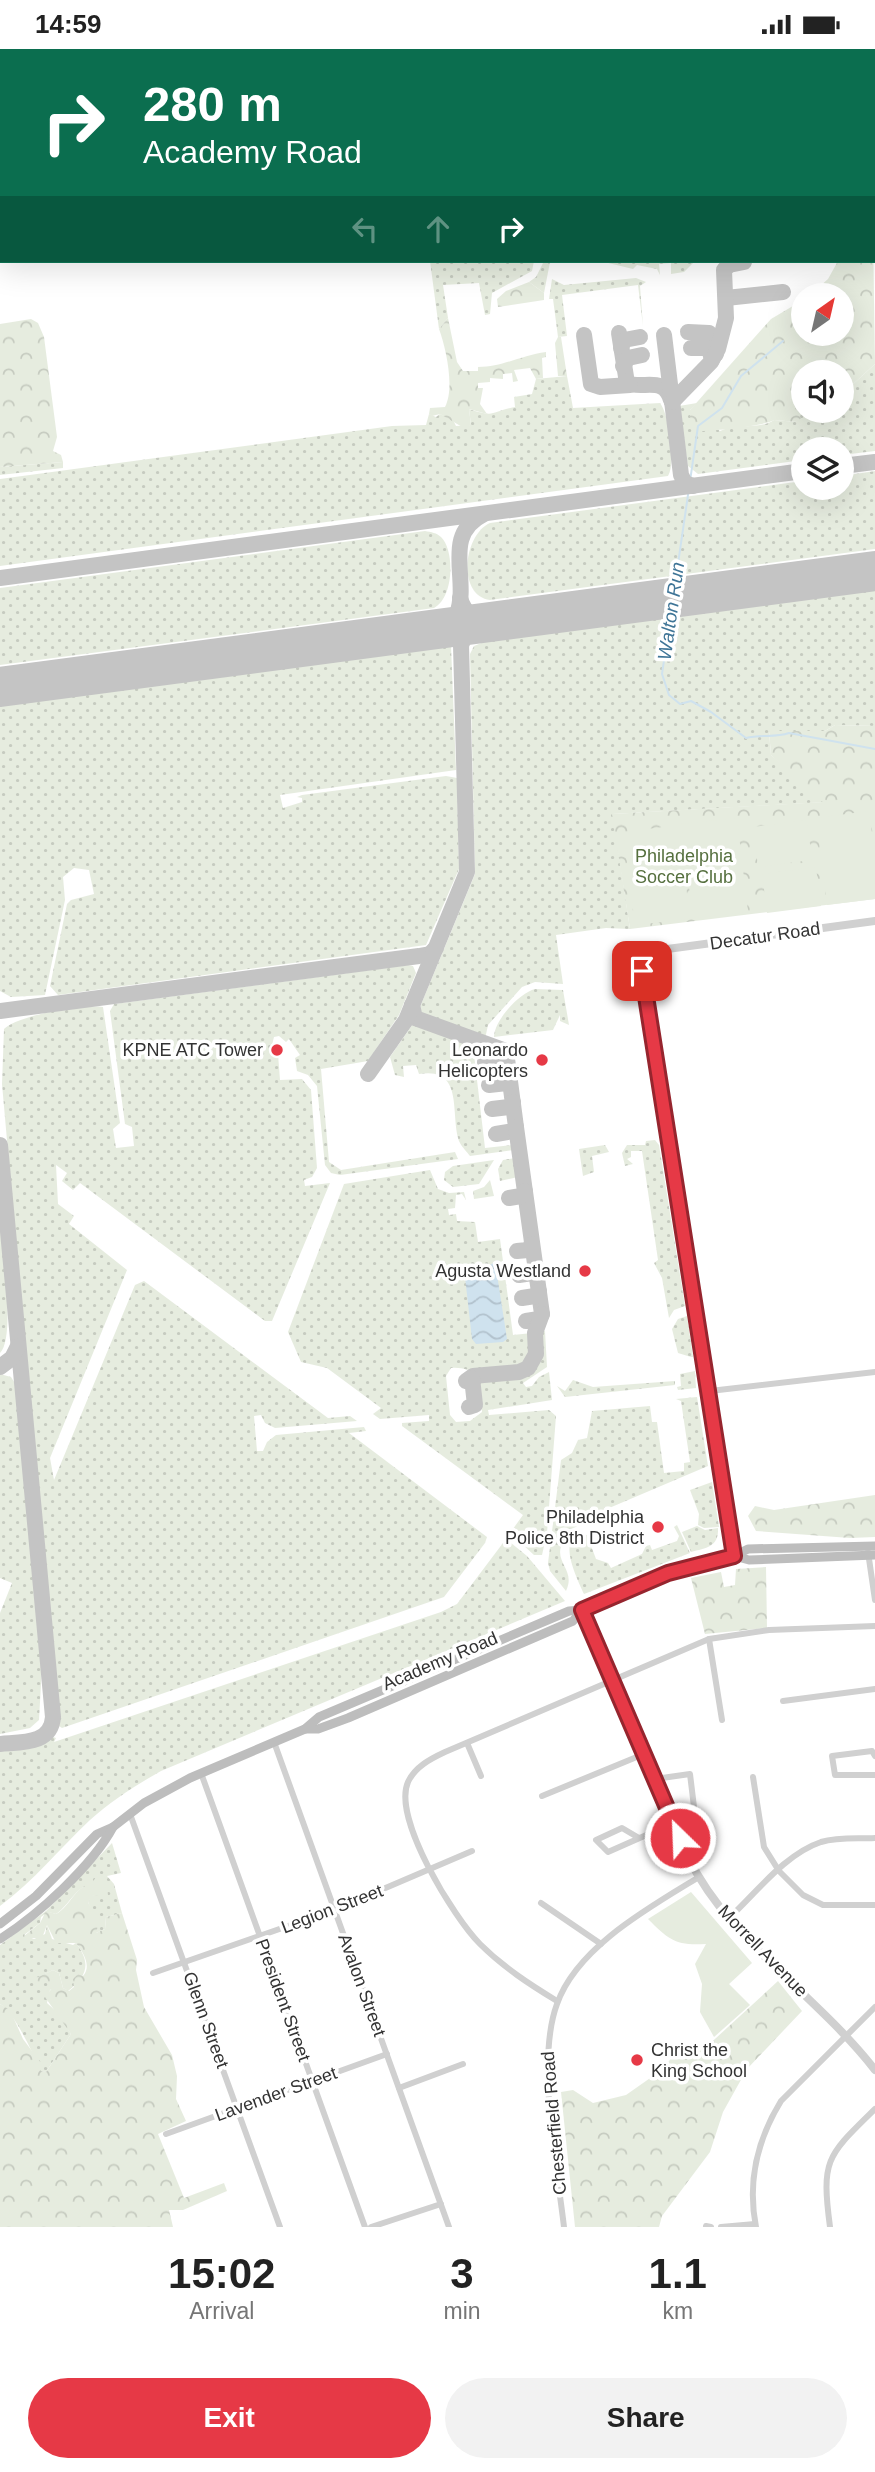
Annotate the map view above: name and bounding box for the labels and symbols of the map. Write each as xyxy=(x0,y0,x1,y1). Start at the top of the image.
north arrow xyxy=(791,283,854,347)
water label: Walton Run xyxy=(654,561,688,661)
park label: Philadelphia Soccer Club xyxy=(635,846,734,887)
street label: Decatur Road xyxy=(709,918,821,954)
pin xyxy=(612,941,672,1001)
place label: KPNE ATC Tower xyxy=(123,1040,263,1060)
place label: Leonardo Helicopters xyxy=(438,1040,528,1081)
marker: KPNE ATC Tower xyxy=(269,1042,285,1058)
marker: Leonardo Helicopters xyxy=(534,1052,550,1068)
place label: Agusta Westland xyxy=(435,1261,571,1281)
marker: Agusta Westland xyxy=(577,1263,593,1279)
place label: Philadelphia Police 8th District xyxy=(505,1507,645,1548)
marker: Philadelphia Police 8th District xyxy=(650,1519,666,1535)
street label: Academy Road xyxy=(379,1628,501,1694)
position arrow xyxy=(643,1801,717,1875)
street label: Legion Street xyxy=(278,1880,386,1938)
street label: Morrell Avenue xyxy=(714,1901,812,2001)
street label: Avalon Street xyxy=(334,1931,390,2039)
street label: President Street xyxy=(252,1936,314,2064)
street label: Glenn Street xyxy=(179,1969,233,2071)
place label: Christ the King School xyxy=(651,2040,747,2081)
street label: Chesterfield Road xyxy=(538,2050,570,2196)
marker: Christ the King School xyxy=(629,2052,645,2068)
street label: Lavender Street xyxy=(212,2063,340,2125)

